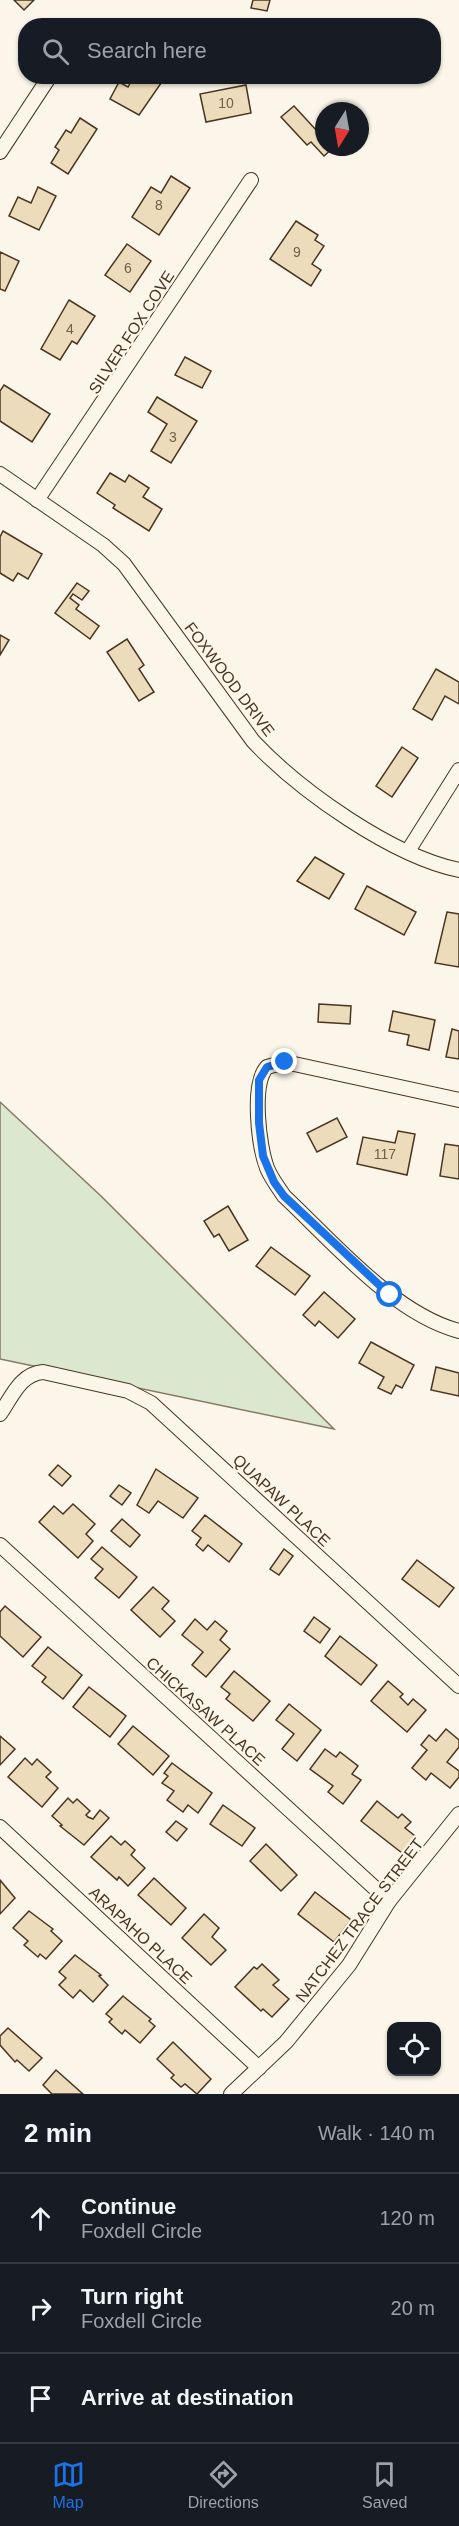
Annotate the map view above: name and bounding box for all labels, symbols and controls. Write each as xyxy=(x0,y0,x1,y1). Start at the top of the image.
search box xyxy=(18,18,441,84)
icon: search xyxy=(39,35,72,68)
text: Search here xyxy=(87,38,207,63)
house number: 10 xyxy=(218,95,234,111)
north arrow xyxy=(315,102,369,156)
house number: 8 xyxy=(155,197,163,213)
house number: 9 xyxy=(293,244,301,260)
house number: 6 xyxy=(124,260,132,276)
street label: SILVER FOX COVE xyxy=(85,268,177,397)
house number: 4 xyxy=(66,321,74,337)
house number: 3 xyxy=(169,429,177,445)
street label: FOXWOOD DRIVE xyxy=(181,619,278,739)
route end xyxy=(271,1048,297,1074)
house number: 117 xyxy=(374,1146,396,1162)
route start xyxy=(376,1281,402,1307)
street label: QUAPAW PLACE xyxy=(230,1451,334,1550)
street label: CHICKASAW PLACE xyxy=(143,1654,268,1769)
street label: NATCHEZ TRACE STREET xyxy=(292,1835,427,2005)
street label: ARAPAHO PLACE xyxy=(86,1883,195,1987)
map controls xyxy=(387,2022,441,2076)
button: locate xyxy=(387,2022,441,2076)
text: 2 min xyxy=(24,2118,92,2148)
text: Walk · 140 m xyxy=(318,2122,435,2144)
text: Continue xyxy=(81,2194,176,2219)
icon: ahead xyxy=(24,2202,57,2235)
text: 120 m xyxy=(379,2207,435,2229)
text: Foxdell Circle xyxy=(81,2220,202,2242)
text: Turn right xyxy=(81,2284,183,2309)
icon: right xyxy=(24,2292,57,2325)
text: 20 m xyxy=(391,2297,435,2319)
text: Foxdell Circle xyxy=(81,2310,202,2332)
icon: arrive xyxy=(24,2382,57,2415)
text: Arrive at destination xyxy=(81,2385,294,2410)
tab: Map xyxy=(52,2458,85,2512)
tab: Directions xyxy=(188,2458,259,2512)
tab: Saved xyxy=(362,2458,407,2512)

